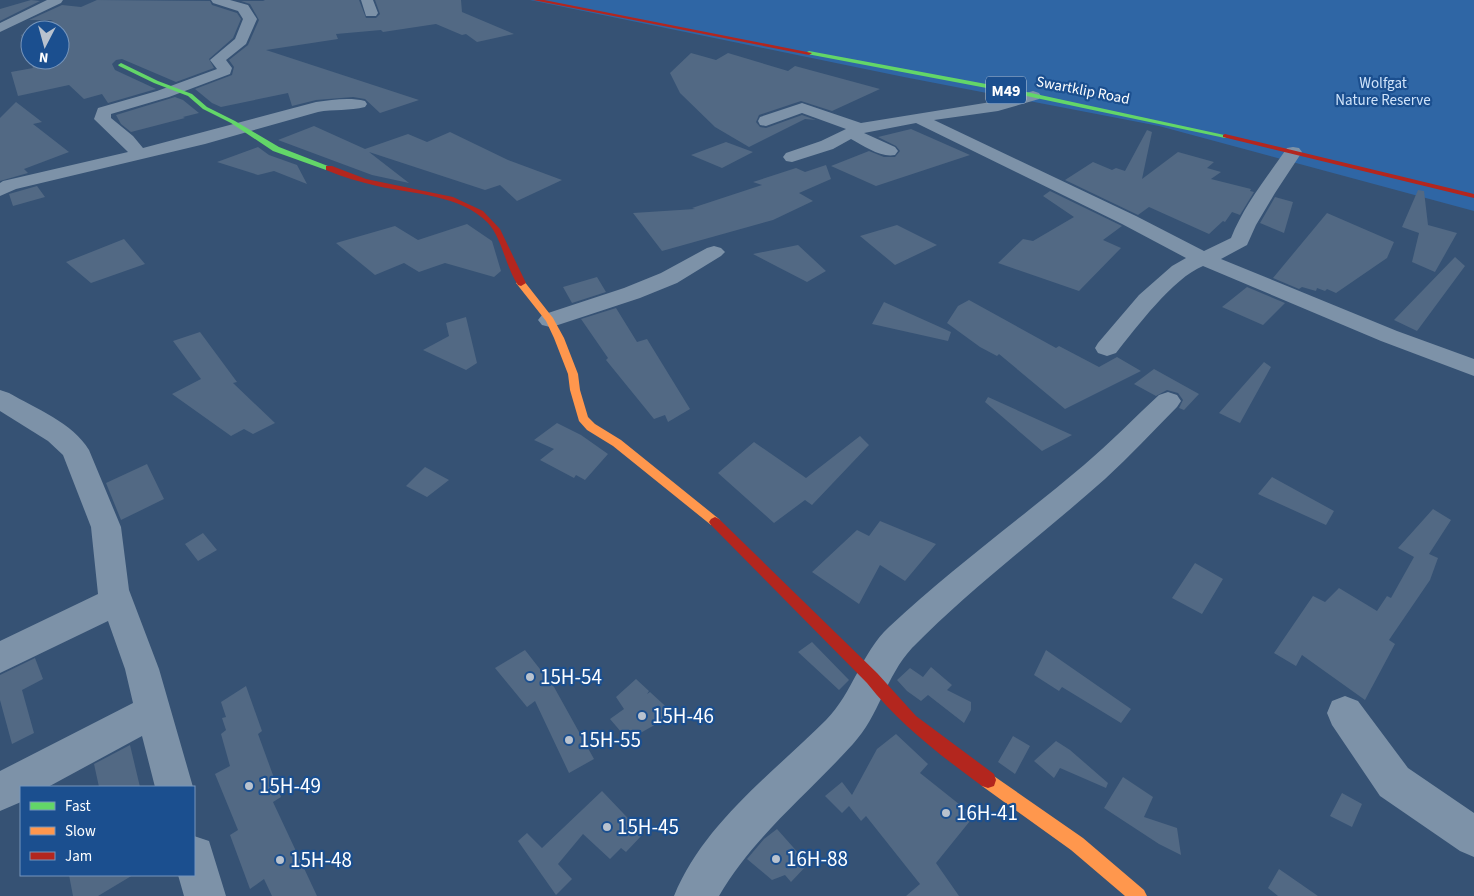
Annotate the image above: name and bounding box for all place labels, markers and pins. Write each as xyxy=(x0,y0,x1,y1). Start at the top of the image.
place label: 15H-54 xyxy=(540,662,602,692)
marker: 15H-54 xyxy=(524,671,536,683)
place label: 15H-46 xyxy=(652,701,714,731)
marker: 15H-46 xyxy=(636,710,648,722)
place label: 15H-55 xyxy=(579,725,641,755)
marker: 15H-55 xyxy=(563,734,575,746)
place label: 15H-49 xyxy=(259,771,321,801)
marker: 15H-49 xyxy=(243,780,255,792)
place label: 16H-41 xyxy=(956,798,1018,828)
marker: 16H-41 xyxy=(940,807,952,819)
place label: 15H-45 xyxy=(617,812,679,842)
marker: 15H-45 xyxy=(601,821,613,833)
place label: 16H-88 xyxy=(786,844,848,874)
place label: 15H-48 xyxy=(290,845,352,875)
marker: 16H-88 xyxy=(770,853,782,865)
marker: 15H-48 xyxy=(274,854,286,866)

